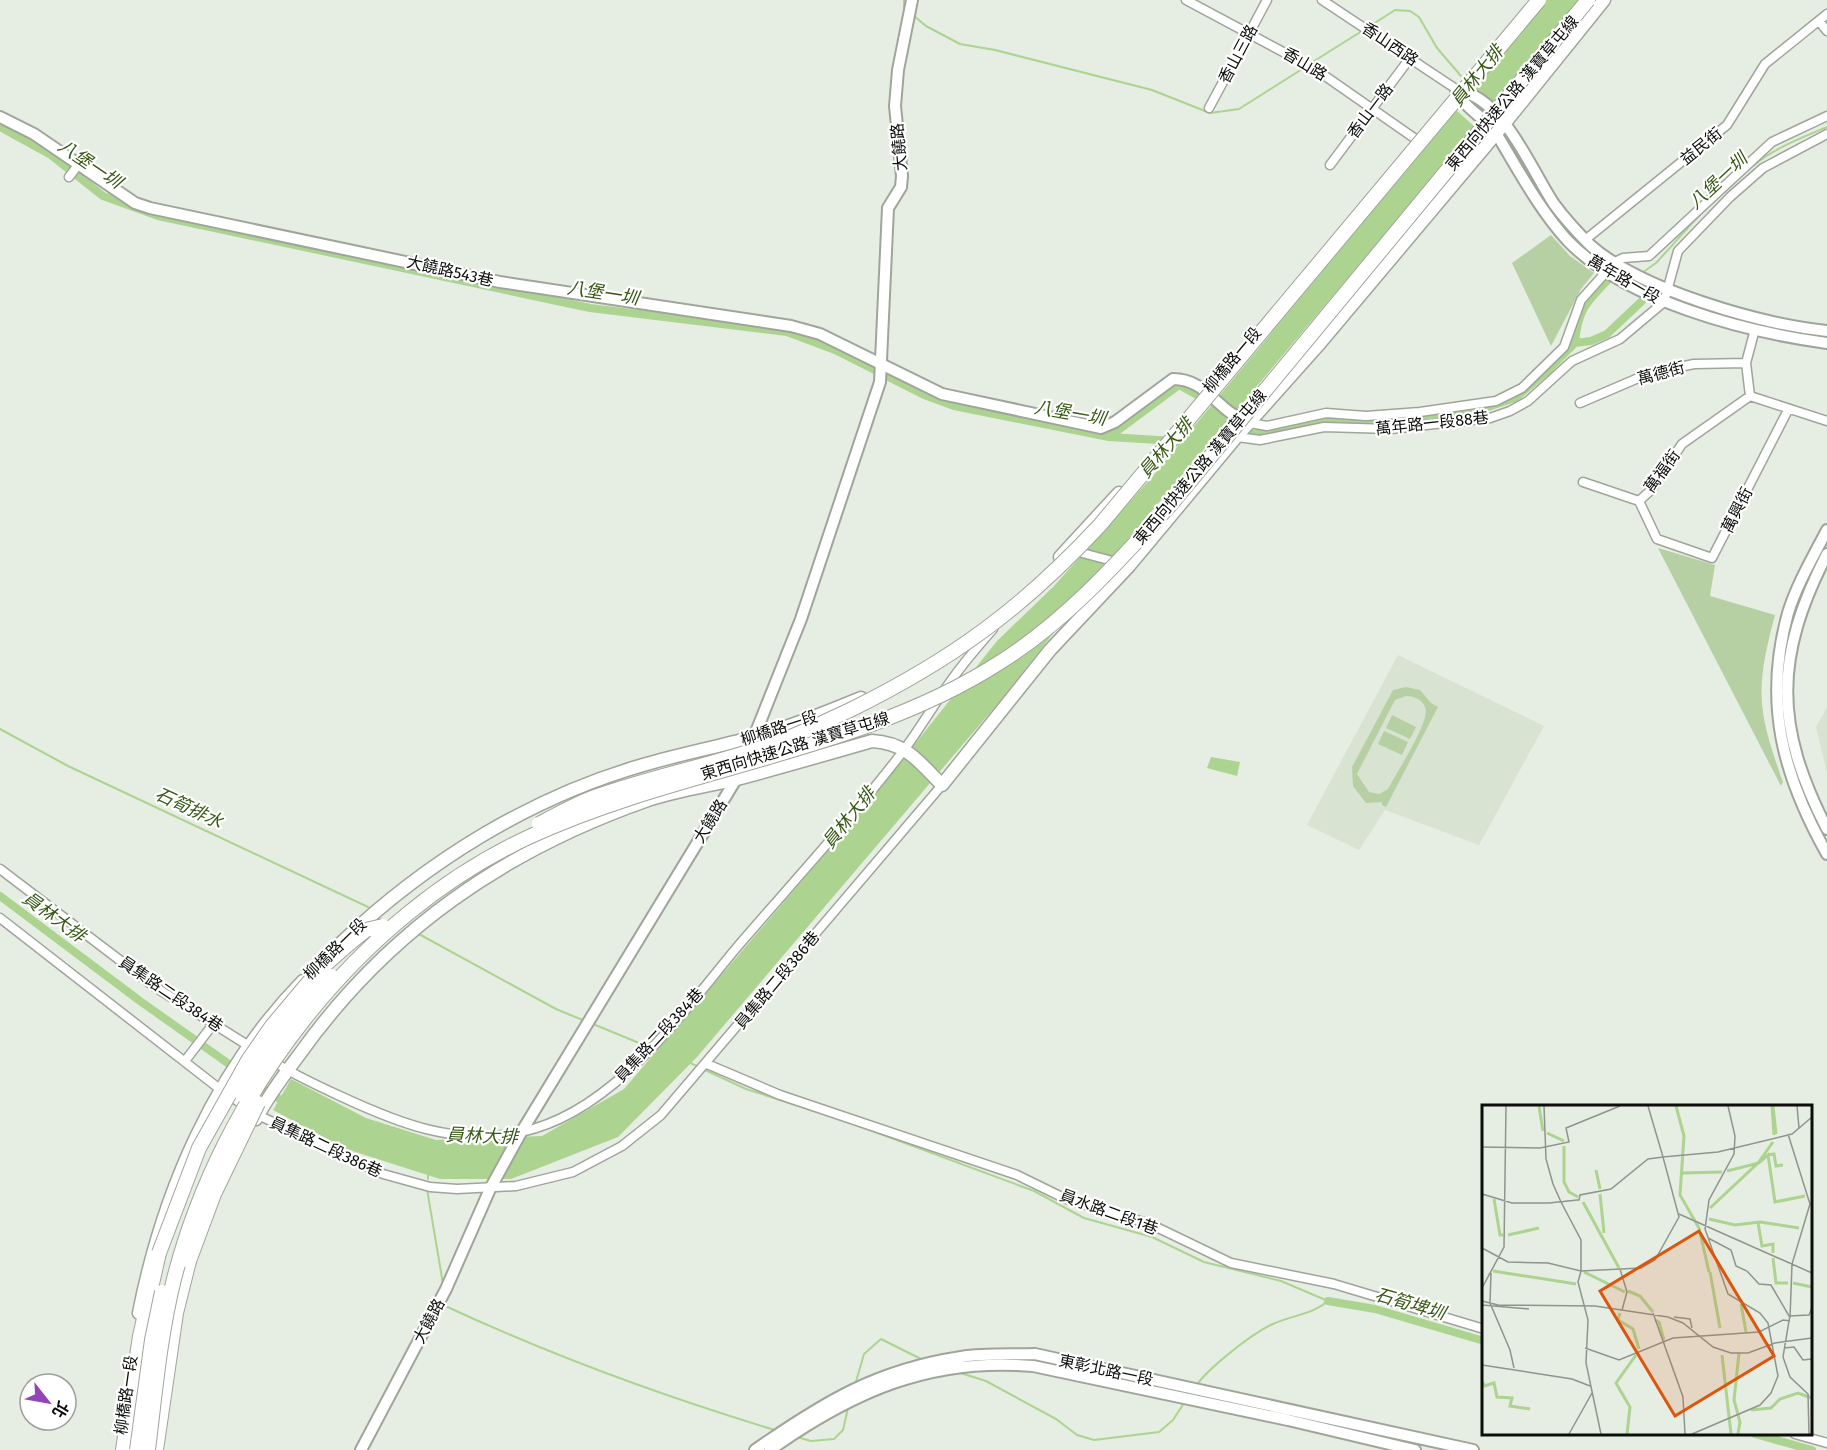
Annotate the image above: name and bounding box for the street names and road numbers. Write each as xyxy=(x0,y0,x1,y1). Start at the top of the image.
street label: 東西向快速公路 漢寶草屯線 xyxy=(1442,12,1582,174)
street label: 香山西路 xyxy=(1358,18,1422,70)
street label: 香山三路 xyxy=(1215,21,1261,87)
street label: 香山路 xyxy=(1280,43,1330,85)
street label: 香山一路 xyxy=(1343,80,1397,142)
street label: 大饒路 xyxy=(887,122,911,172)
street label: 益民街 xyxy=(1676,124,1726,168)
street label: 萬年路一段 xyxy=(1585,251,1663,307)
street label: 大饒路543巷 xyxy=(405,252,495,290)
street label: 柳橋路一段 xyxy=(1199,323,1265,397)
street label: 萬德街 xyxy=(1635,358,1687,388)
street label: 東西向快速公路 漢寶草屯線 xyxy=(1130,386,1270,548)
street label: 萬年路一段88巷 xyxy=(1374,408,1490,438)
street label: 萬福街 xyxy=(1640,446,1684,496)
street label: 萬興街 xyxy=(1718,484,1756,536)
street label: 柳橋路一段 xyxy=(738,707,820,749)
street label: 東西向快速公路 漢寶草屯線 xyxy=(698,708,892,784)
street label: 大饒路 xyxy=(689,796,731,846)
street label: 柳橋路一段 xyxy=(300,914,370,984)
street label: 員集路二段386巷 xyxy=(731,927,823,1033)
street label: 員集路二段384巷 xyxy=(115,952,227,1036)
street label: 員集路二段384巷 xyxy=(611,984,707,1086)
street label: 員集路二段386巷 xyxy=(267,1113,385,1181)
street label: 員水路二段1巷 xyxy=(1057,1185,1161,1239)
street label: 大饒路 xyxy=(409,1295,449,1347)
street label: 東彰北路一段 xyxy=(1057,1351,1155,1389)
street label: 柳橋路一段 xyxy=(111,1354,141,1436)

